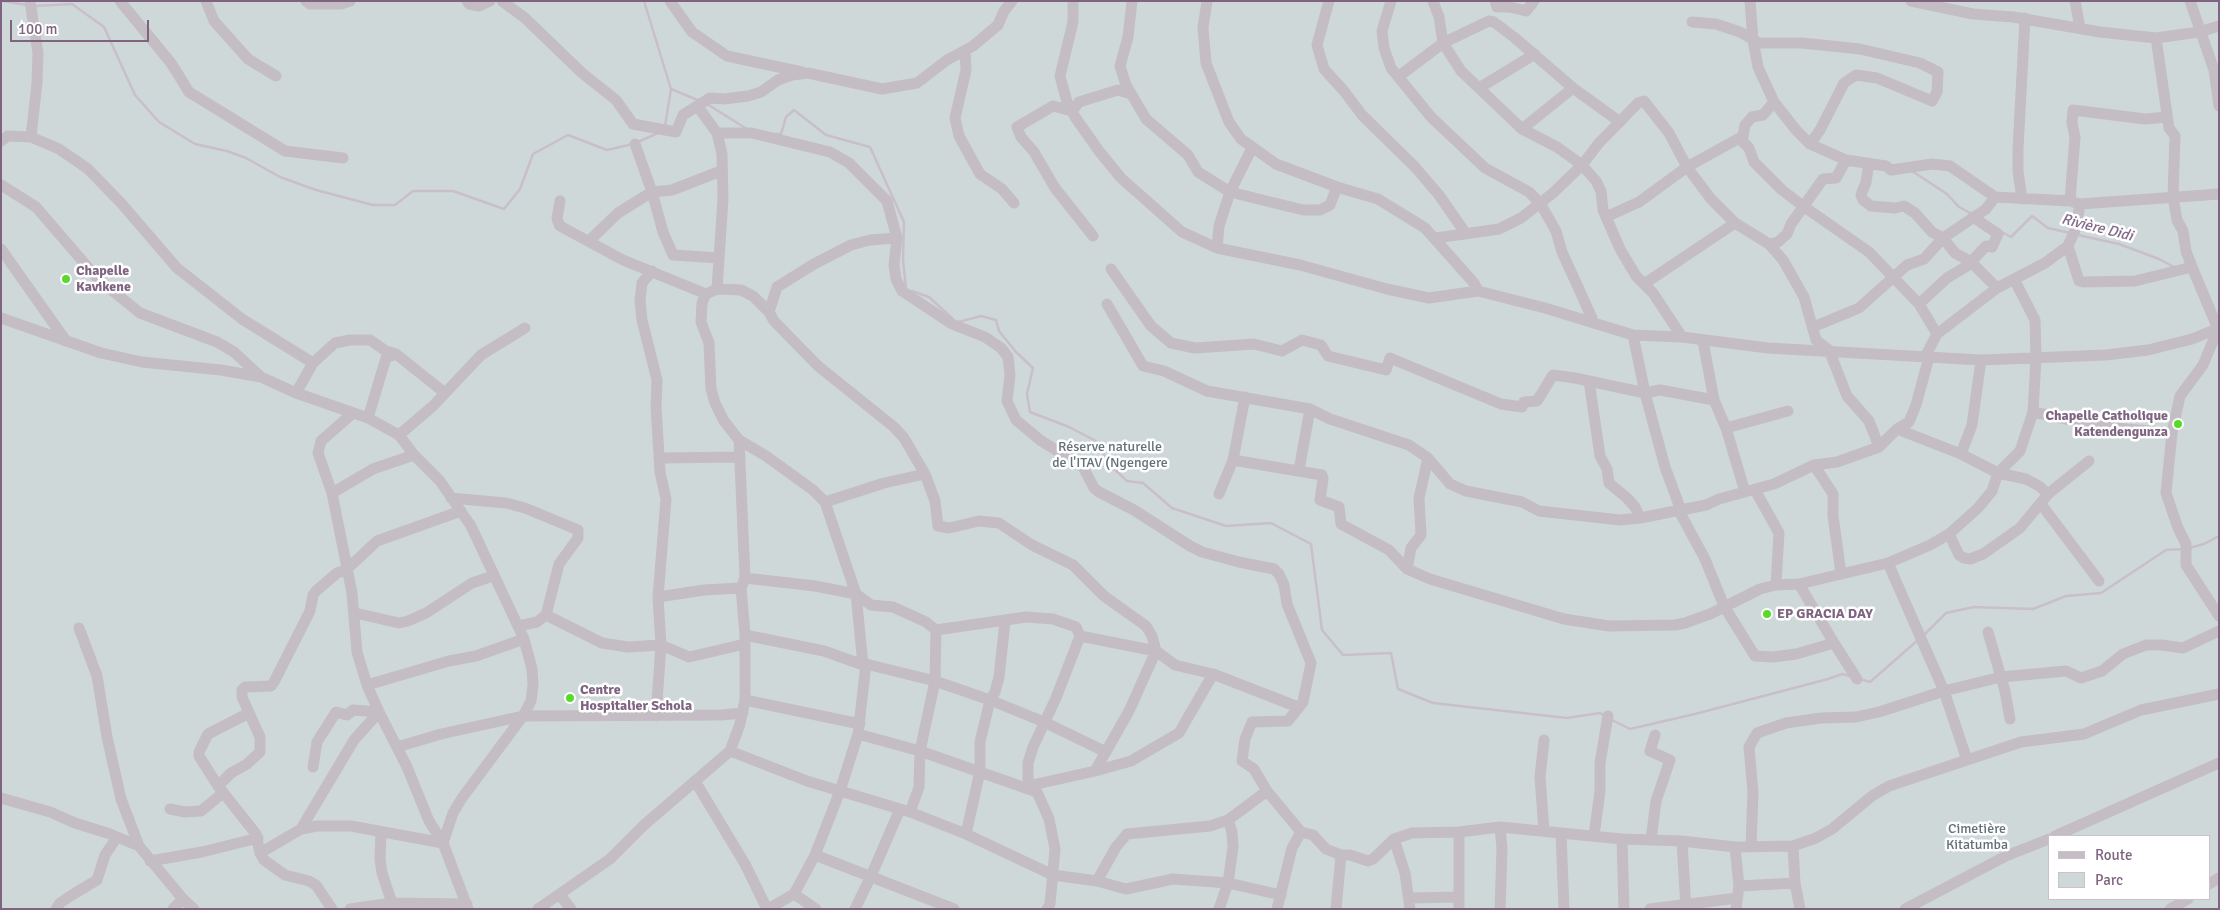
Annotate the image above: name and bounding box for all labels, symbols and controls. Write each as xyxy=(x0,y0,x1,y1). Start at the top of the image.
scale bar xyxy=(12,10,151,42)
text: 100 m xyxy=(18,20,58,38)
water label: Rivière Didi xyxy=(2059,210,2135,246)
place label: Chapelle Kavikene xyxy=(76,263,131,296)
marker: Chapelle Kavikene xyxy=(60,273,72,285)
place label: Chapelle Catholique Katendengunza xyxy=(2045,408,2168,441)
marker: Chapelle Catholique Katendengunza xyxy=(2172,418,2184,430)
park label: Réserve naturelle de l'ITAV (Ngengere xyxy=(1052,439,1168,472)
place label: EP GRACIA DAY xyxy=(1777,606,1873,622)
marker: EP GRACIA DAY xyxy=(1761,608,1773,620)
place label: Centre Hospitalier Schola xyxy=(580,682,692,714)
marker: Centre Hospitalier Schola xyxy=(564,692,576,704)
park label: Cimetière Kitatumba xyxy=(1946,821,2008,854)
legend xyxy=(2048,835,2210,900)
text: Route xyxy=(2095,846,2132,864)
text: Parc xyxy=(2095,871,2123,889)

